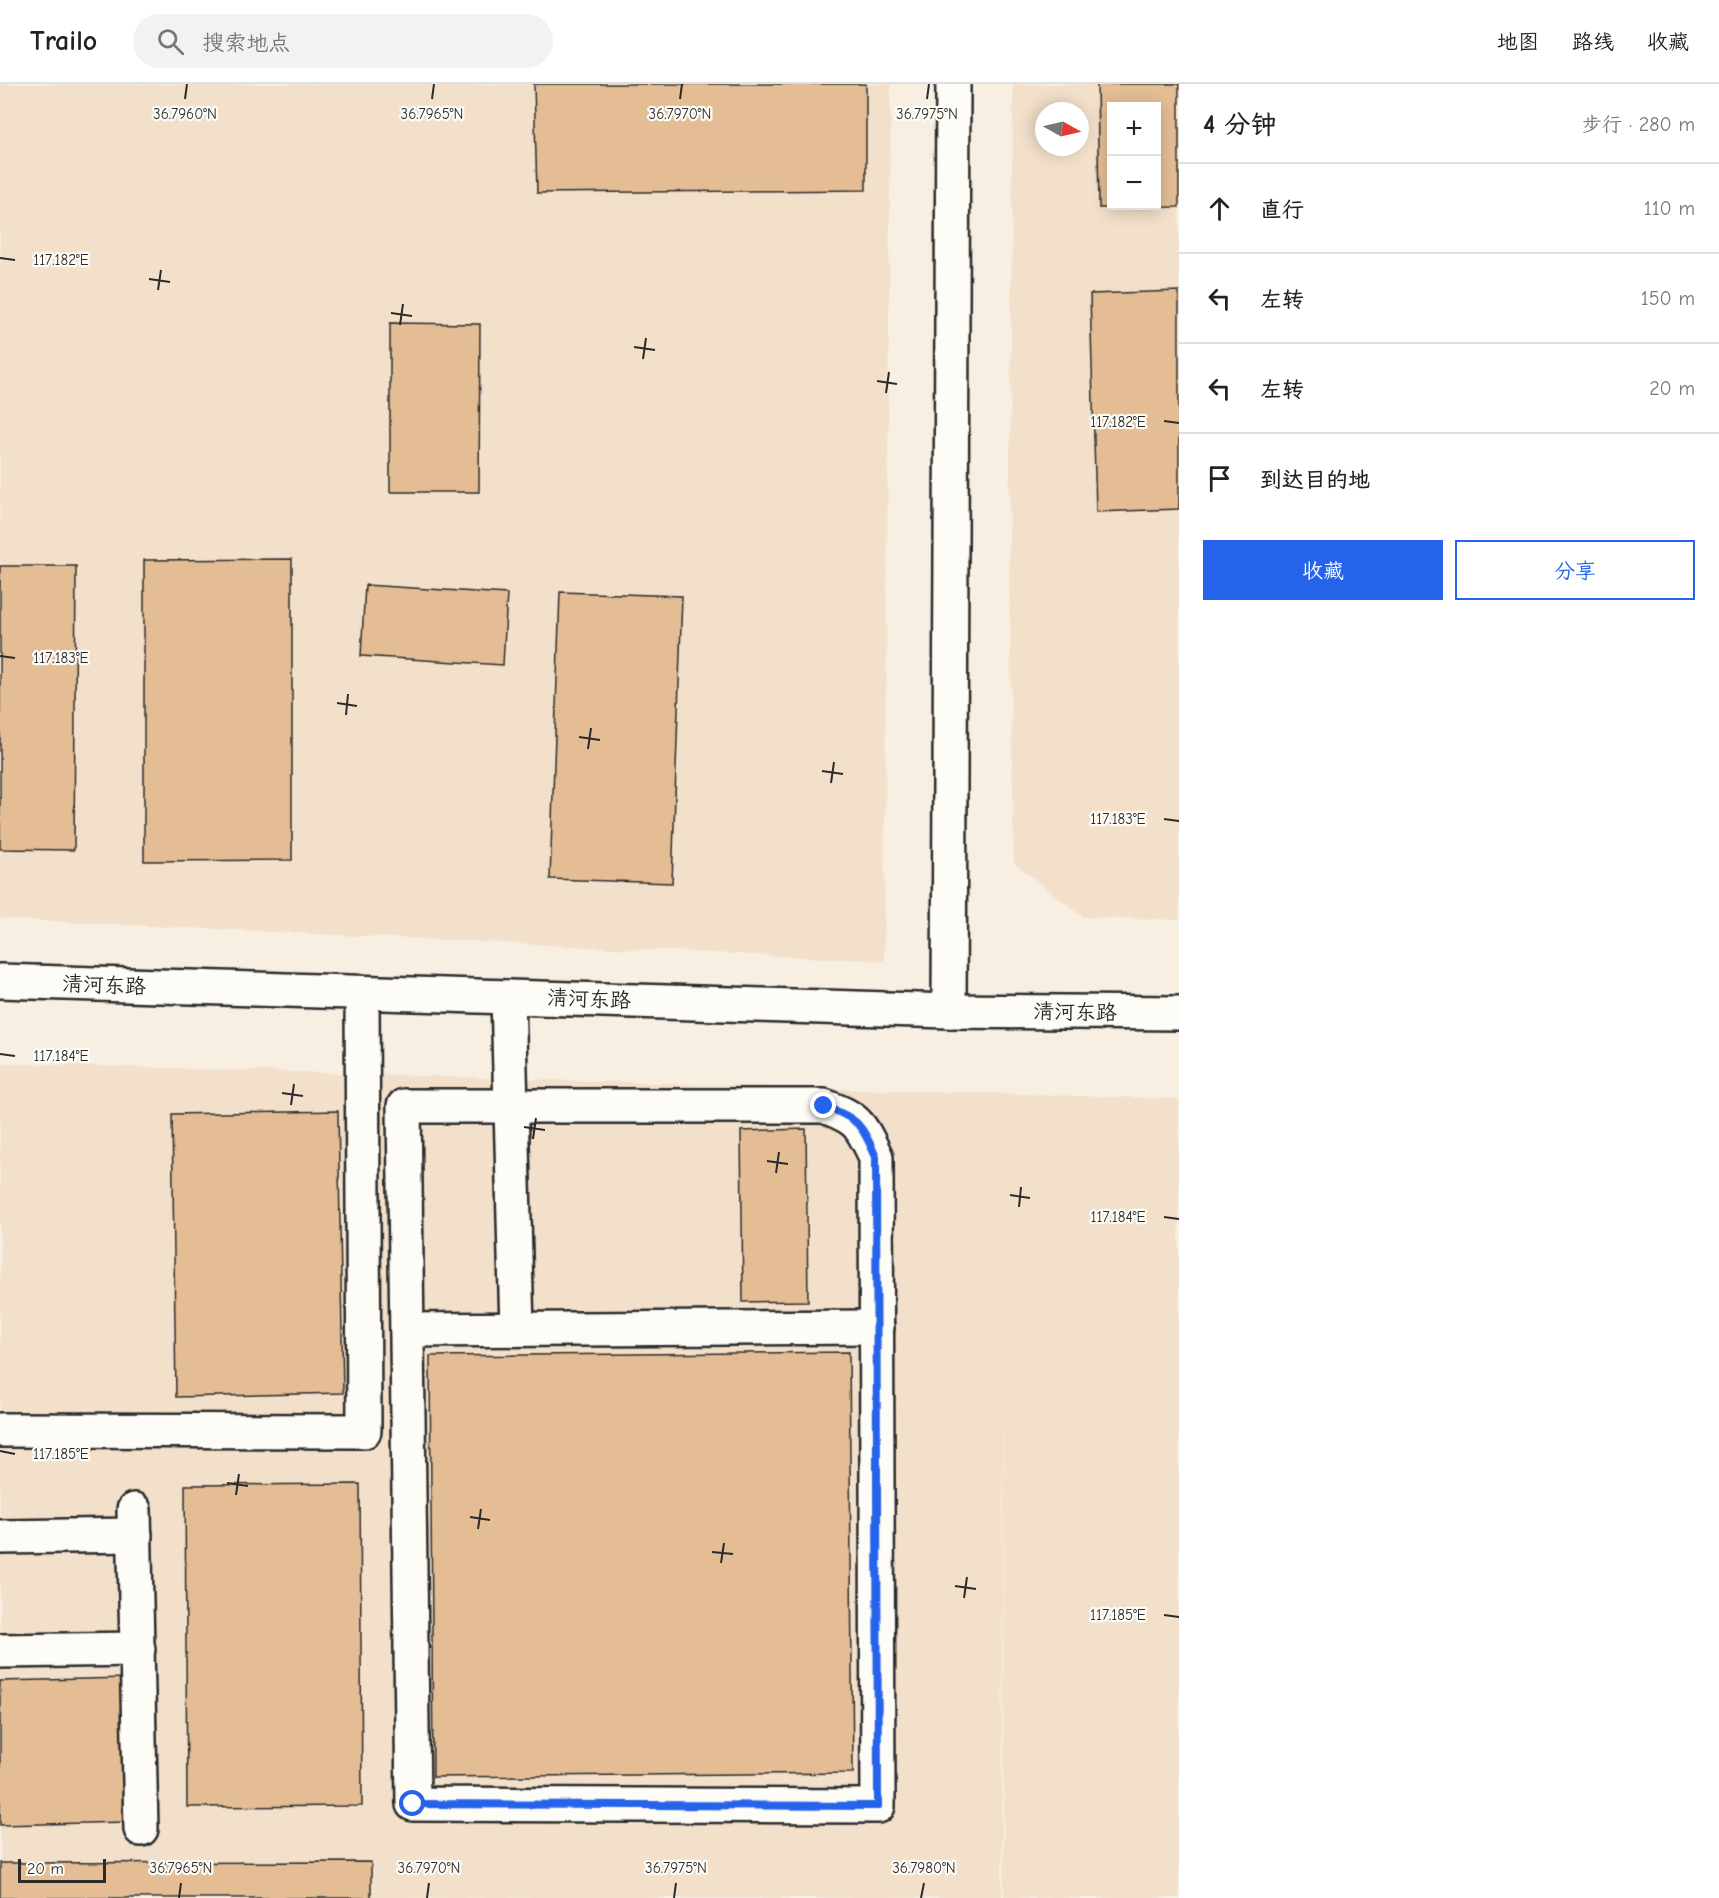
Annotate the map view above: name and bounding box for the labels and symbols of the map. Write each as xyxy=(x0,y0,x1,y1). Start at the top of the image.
north arrow xyxy=(1035,102,1089,156)
text: 36.7960°N xyxy=(153,105,217,123)
text: 36.7965°N xyxy=(401,105,463,123)
text: 36.7970°N xyxy=(649,105,711,123)
text: 36.7975°N xyxy=(896,105,958,123)
text: 117.182°E xyxy=(33,251,89,269)
text: 117.182°E xyxy=(1090,413,1146,431)
text: 117.183°E xyxy=(33,649,89,667)
text: 117.183°E xyxy=(1090,810,1146,828)
street label: 清河东路 xyxy=(62,972,146,998)
street label: 清河东路 xyxy=(547,986,631,1012)
street label: 清河东路 xyxy=(1033,999,1117,1025)
text: 117.184°E xyxy=(34,1047,88,1065)
route end xyxy=(810,1092,836,1118)
text: 117.184°E xyxy=(1091,1208,1145,1226)
text: 117.185°E xyxy=(33,1445,89,1463)
text: 117.185°E xyxy=(1090,1606,1146,1624)
route start xyxy=(399,1790,425,1816)
scale bar xyxy=(18,1856,106,1884)
text: 36.7965°N xyxy=(150,1859,212,1877)
text: 36.7970°N xyxy=(398,1859,460,1877)
text: 36.7975°N xyxy=(645,1859,707,1877)
text: 36.7980°N xyxy=(892,1859,956,1877)

